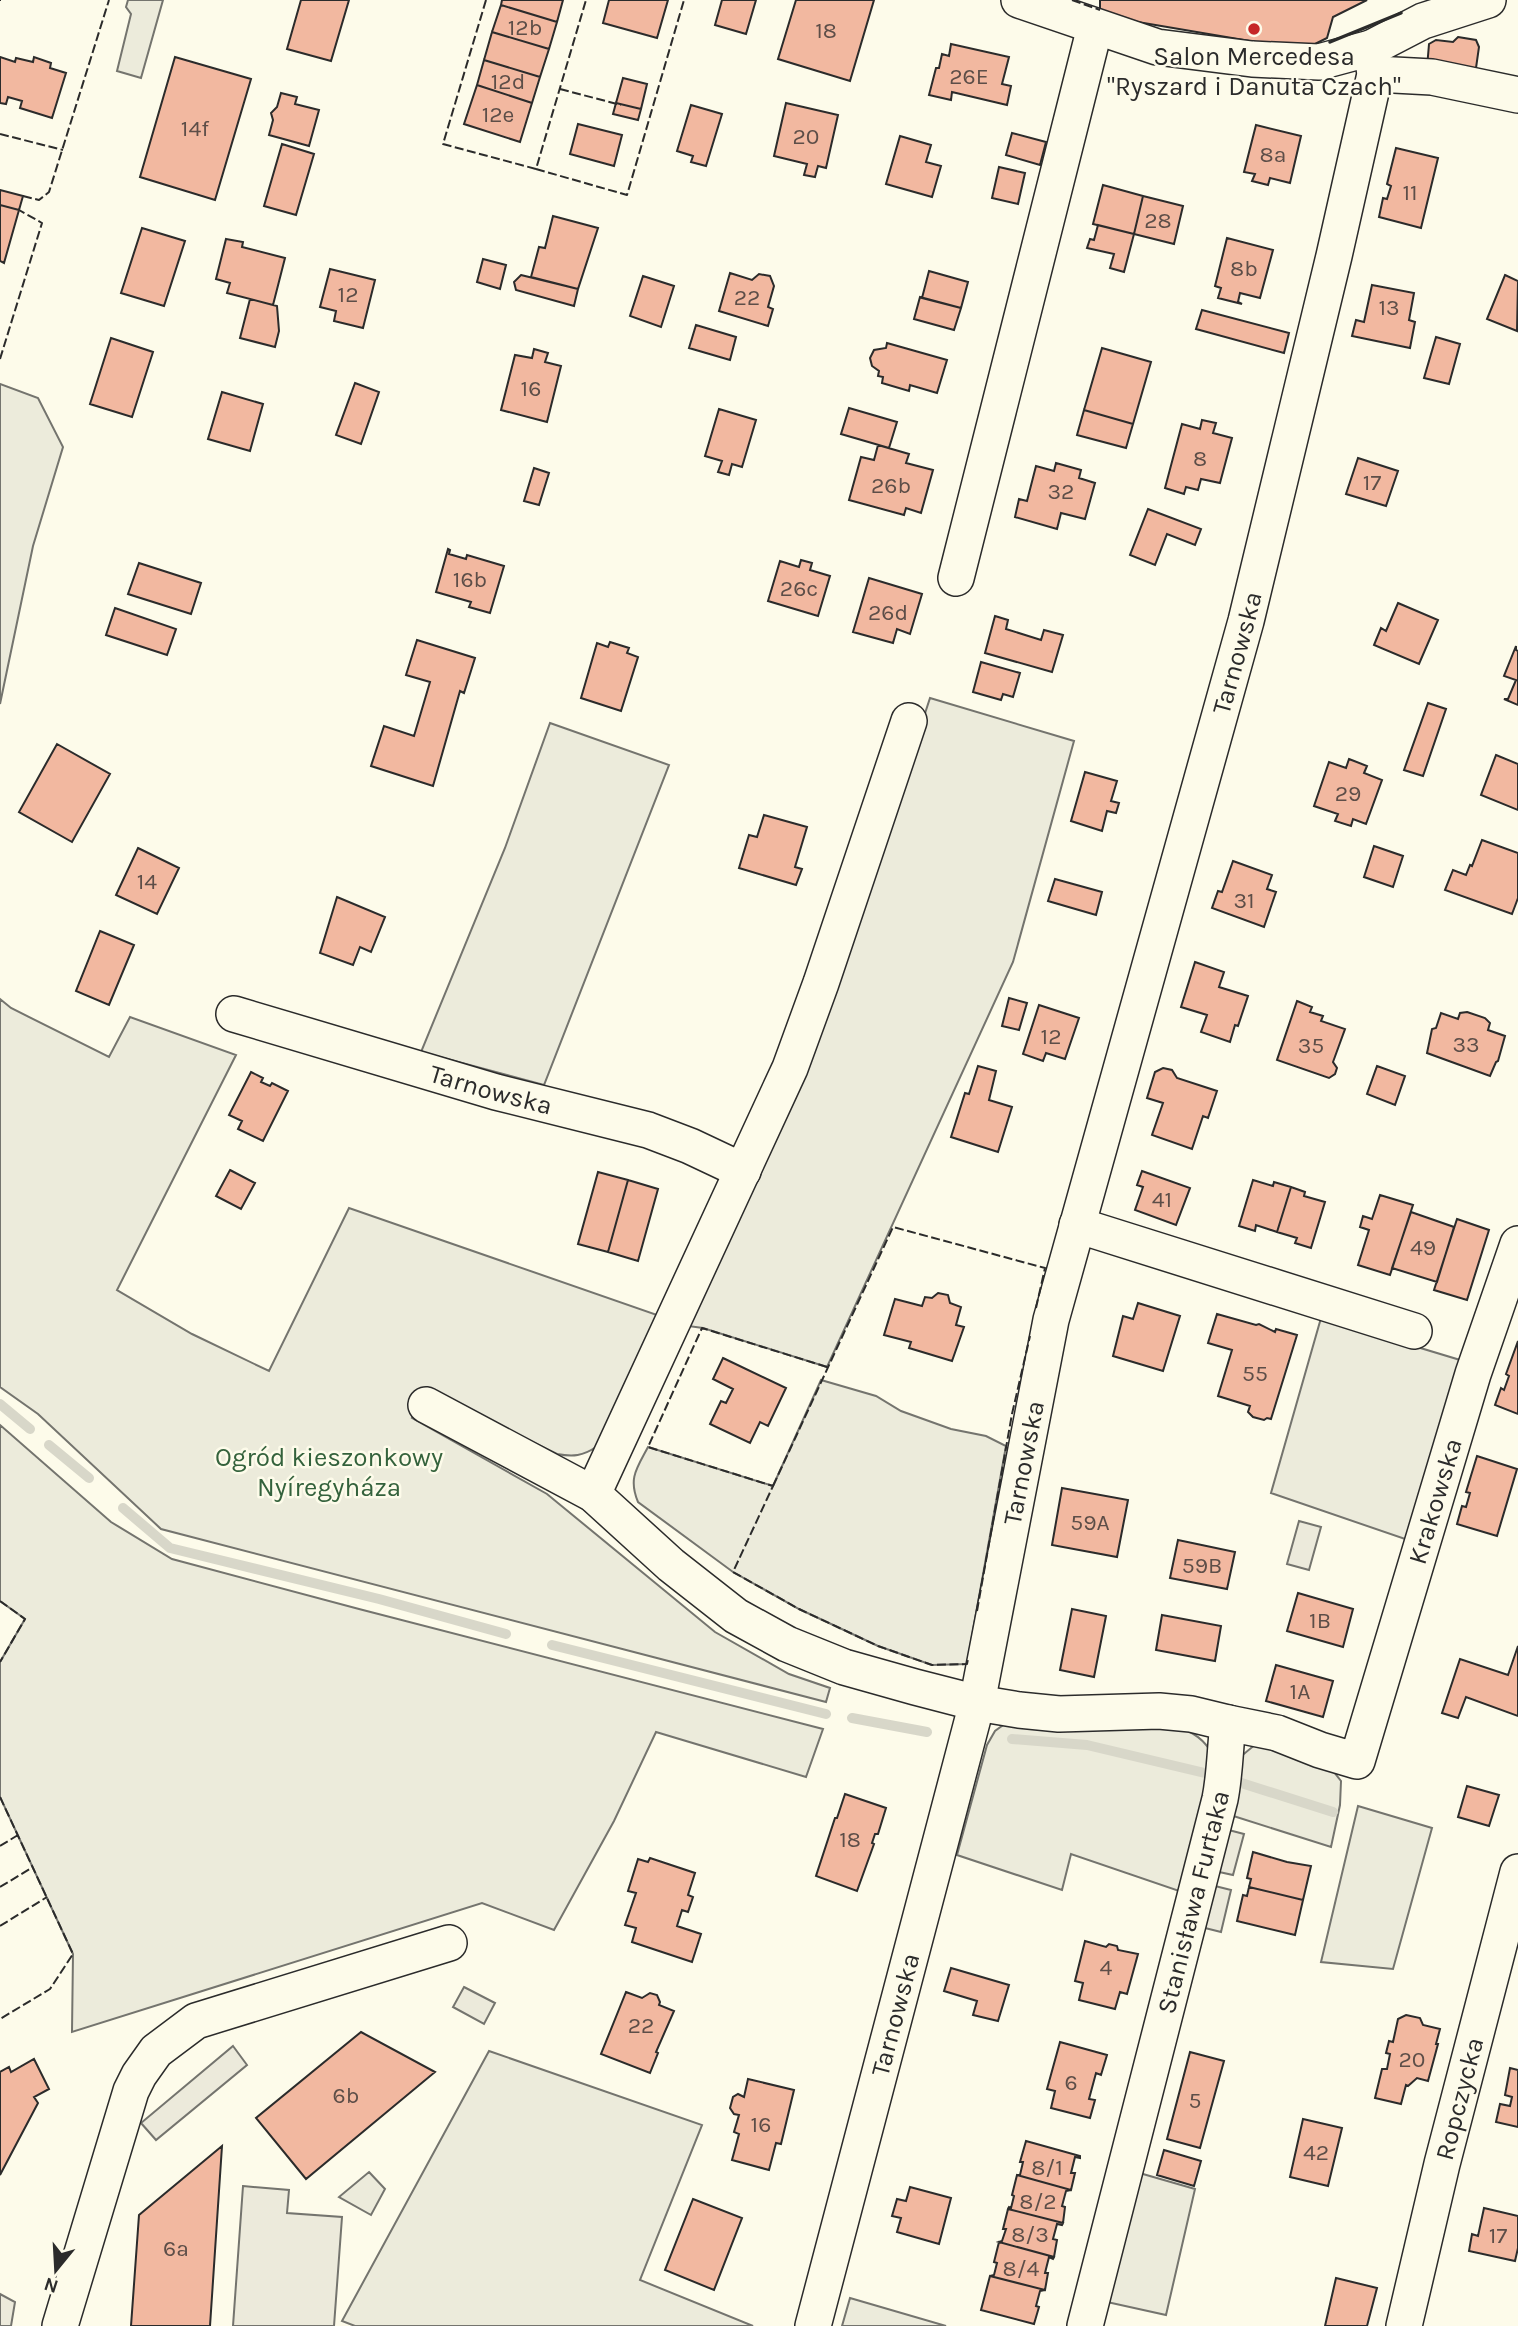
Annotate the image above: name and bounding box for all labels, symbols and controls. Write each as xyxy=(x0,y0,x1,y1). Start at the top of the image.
house number: 12b xyxy=(508,14,542,41)
house number: 18 xyxy=(815,17,837,44)
marker: Salon Mercedesa "Ryszard i Danuta Czach" xyxy=(1246,21,1262,37)
place label: Salon Mercedesa "Ryszard i Danuta Czach" xyxy=(1107,41,1401,102)
house number: 26E xyxy=(949,63,989,90)
house number: 12d xyxy=(491,68,525,95)
house number: 12e xyxy=(482,101,514,128)
house number: 14f xyxy=(181,115,209,142)
house number: 20 xyxy=(793,123,819,150)
house number: 8a xyxy=(1260,141,1286,168)
house number: 11 xyxy=(1402,179,1418,206)
house number: 28 xyxy=(1144,207,1172,234)
house number: 8b xyxy=(1230,255,1258,282)
house number: 12 xyxy=(338,281,358,308)
house number: 22 xyxy=(734,284,760,311)
house number: 13 xyxy=(1378,294,1400,321)
house number: 16 xyxy=(521,375,541,402)
house number: 8 xyxy=(1193,445,1207,472)
house number: 17 xyxy=(1363,469,1381,496)
house number: 26b xyxy=(871,472,911,499)
house number: 32 xyxy=(1048,478,1074,505)
house number: 16b xyxy=(453,566,487,593)
house number: 26c xyxy=(780,575,818,602)
street label: Tarnowska xyxy=(1206,588,1269,718)
house number: 26d xyxy=(868,599,908,626)
house number: 29 xyxy=(1335,780,1361,807)
house number: 14 xyxy=(137,868,157,895)
house number: 31 xyxy=(1233,887,1255,914)
house number: 12 xyxy=(1041,1023,1061,1050)
house number: 33 xyxy=(1452,1031,1480,1058)
house number: 35 xyxy=(1298,1032,1324,1059)
street label: Tarnowska xyxy=(426,1058,556,1121)
house number: 41 xyxy=(1152,1186,1172,1213)
house number: 49 xyxy=(1410,1234,1436,1261)
house number: 55 xyxy=(1242,1360,1268,1387)
street label: Tarnowska xyxy=(997,1398,1051,1528)
street label: Krakowska xyxy=(1402,1435,1469,1568)
park label: Ogród kieszonkowy Nyíregyháza xyxy=(215,1442,443,1503)
house number: 59A xyxy=(1070,1509,1110,1536)
house number: 59B xyxy=(1182,1552,1222,1579)
house number: 1B xyxy=(1309,1607,1331,1634)
house number: 1A xyxy=(1290,1678,1310,1705)
street label: Stanisława Furtaka xyxy=(1151,1787,1236,2017)
house number: 18 xyxy=(839,1826,861,1853)
street label: Tarnowska xyxy=(864,1950,926,2080)
house number: 4 xyxy=(1100,1954,1113,1981)
house number: 22 xyxy=(628,2012,654,2039)
street label: Ropczycka xyxy=(1429,2034,1490,2163)
house number: 20 xyxy=(1399,2046,1425,2073)
house number: 6 xyxy=(1064,2069,1078,2096)
house number: 6b xyxy=(333,2082,359,2109)
house number: 5 xyxy=(1189,2087,1201,2114)
house number: 16 xyxy=(751,2111,771,2138)
house number: 42 xyxy=(1303,2139,1329,2166)
house number: 8/1 xyxy=(1031,2154,1063,2181)
house number: 8/2 xyxy=(1019,2188,1057,2215)
house number: 8/3 xyxy=(1011,2221,1049,2248)
house number: 17 xyxy=(1489,2222,1507,2249)
north arrow xyxy=(21,2235,91,2305)
house number: 6a xyxy=(163,2235,189,2262)
house number: 8/4 xyxy=(1003,2255,1040,2282)
text: N xyxy=(41,2273,61,2298)

